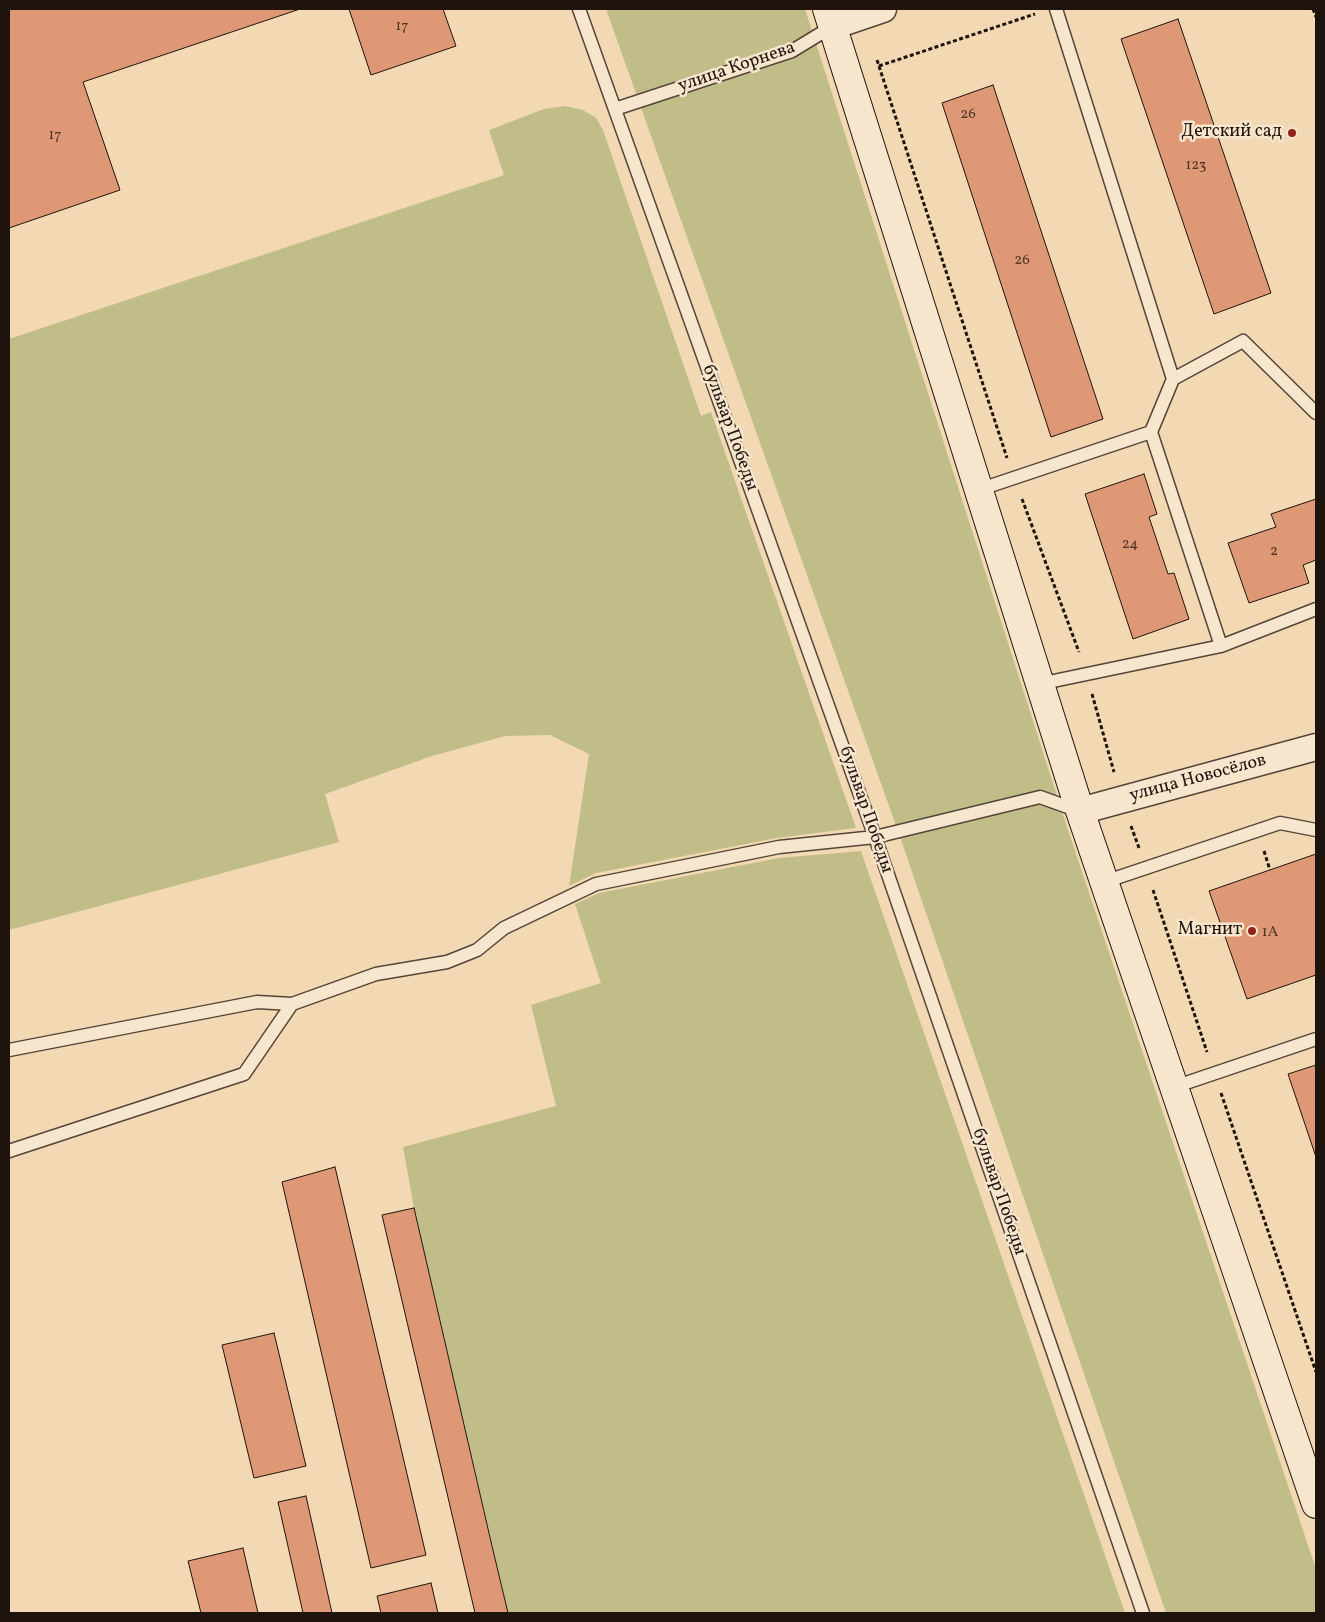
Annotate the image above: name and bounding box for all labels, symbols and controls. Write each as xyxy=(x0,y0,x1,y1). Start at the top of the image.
house number: 17 xyxy=(395,18,409,36)
street label: улица Корнева xyxy=(675,38,799,98)
house number: 26 xyxy=(960,106,976,124)
place label: Детский сад xyxy=(1181,122,1282,144)
house number: 17 xyxy=(48,127,62,145)
marker: Детский сад xyxy=(1286,127,1298,139)
house number: 123 xyxy=(1185,157,1207,175)
house number: 26 xyxy=(1014,252,1030,270)
street label: бульвар Победы xyxy=(696,362,762,494)
house number: 24 xyxy=(1122,536,1138,554)
house number: 2 xyxy=(1270,543,1278,561)
street label: бульвар Победы xyxy=(833,744,897,876)
street label: улица Новосёлов xyxy=(1127,750,1269,808)
place label: Магнит xyxy=(1178,920,1242,942)
house number: 1А xyxy=(1262,924,1278,942)
marker: Магнит xyxy=(1246,925,1258,937)
street label: бульвар Победы xyxy=(966,1126,1030,1258)

